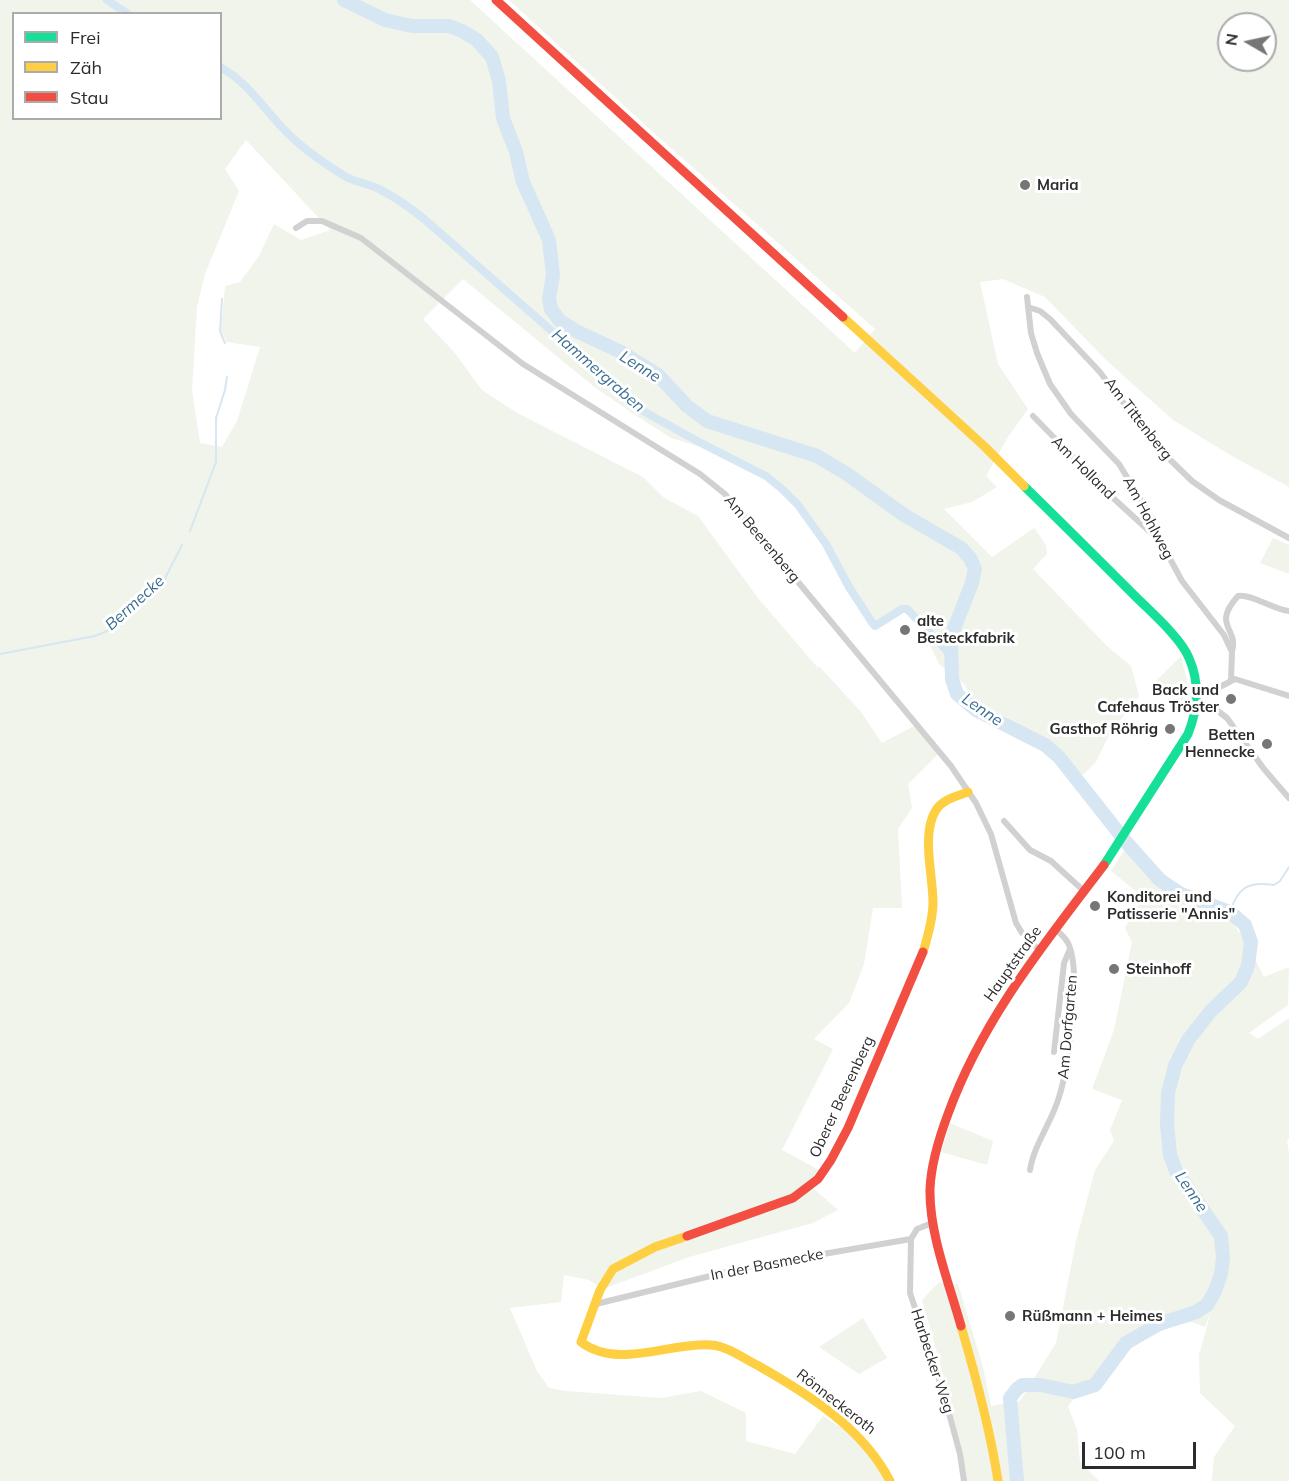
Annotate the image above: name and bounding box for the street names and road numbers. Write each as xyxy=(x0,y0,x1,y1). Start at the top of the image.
street label: Am Tittenberg xyxy=(1100,374,1176,464)
street label: Am Holland xyxy=(1048,433,1118,503)
street label: Am Hohlweg xyxy=(1119,474,1177,562)
street label: Am Beerenberg xyxy=(720,492,804,586)
street label: Hauptstraße xyxy=(980,923,1046,1005)
street label: Am Dorfgarten xyxy=(1054,974,1082,1080)
street label: Oberer Beerenberg xyxy=(806,1033,878,1161)
street label: In der Basmecke xyxy=(709,1245,825,1285)
street label: Harbecker Weg xyxy=(907,1307,957,1415)
street label: Rönneckeroth xyxy=(793,1366,879,1438)

